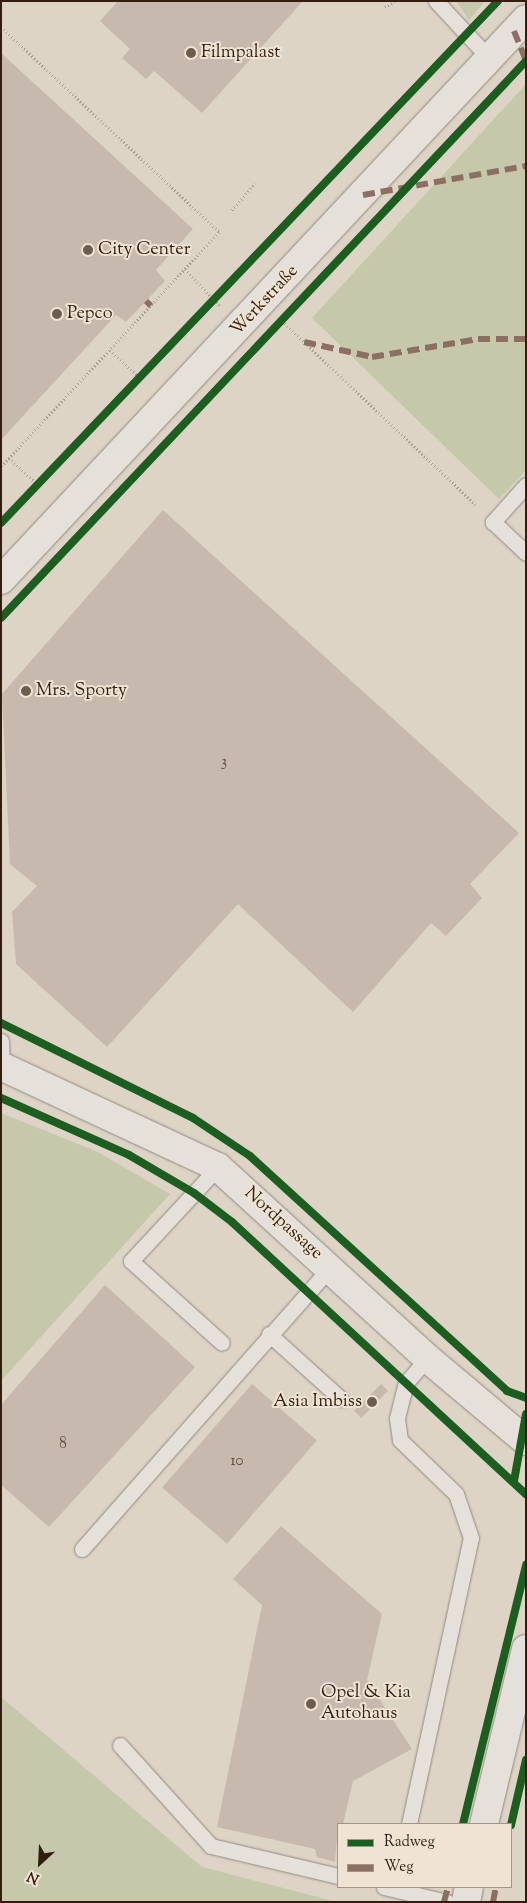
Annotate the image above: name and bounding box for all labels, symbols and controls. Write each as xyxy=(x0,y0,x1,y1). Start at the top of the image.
place label: Filmpalast xyxy=(201,42,280,64)
marker: Filmpalast xyxy=(185,47,197,59)
place label: City Center xyxy=(98,239,190,261)
marker: City Center xyxy=(82,244,94,256)
street label: Werkstraße xyxy=(227,261,303,341)
place label: Pepco xyxy=(67,303,113,325)
marker: Pepco xyxy=(51,308,63,320)
place label: Mrs. Sporty xyxy=(36,680,127,702)
marker: Mrs. Sporty xyxy=(20,685,32,697)
house number: 3 xyxy=(221,754,227,772)
street label: Nordpassage xyxy=(239,1183,327,1265)
place label: Asia Imbiss xyxy=(273,1391,362,1413)
marker: Asia Imbiss xyxy=(366,1396,378,1408)
house number: 8 xyxy=(59,1436,67,1454)
house number: 10 xyxy=(231,1453,243,1471)
place label: Opel & Kia Autohaus xyxy=(321,1683,411,1726)
marker: Opel & Kia Autohaus xyxy=(305,1698,317,1710)
legend xyxy=(337,1823,512,1888)
text: Radweg xyxy=(384,1832,435,1853)
north arrow xyxy=(15,1838,65,1888)
text: Weg xyxy=(384,1857,414,1878)
text: N xyxy=(24,1865,43,1888)

